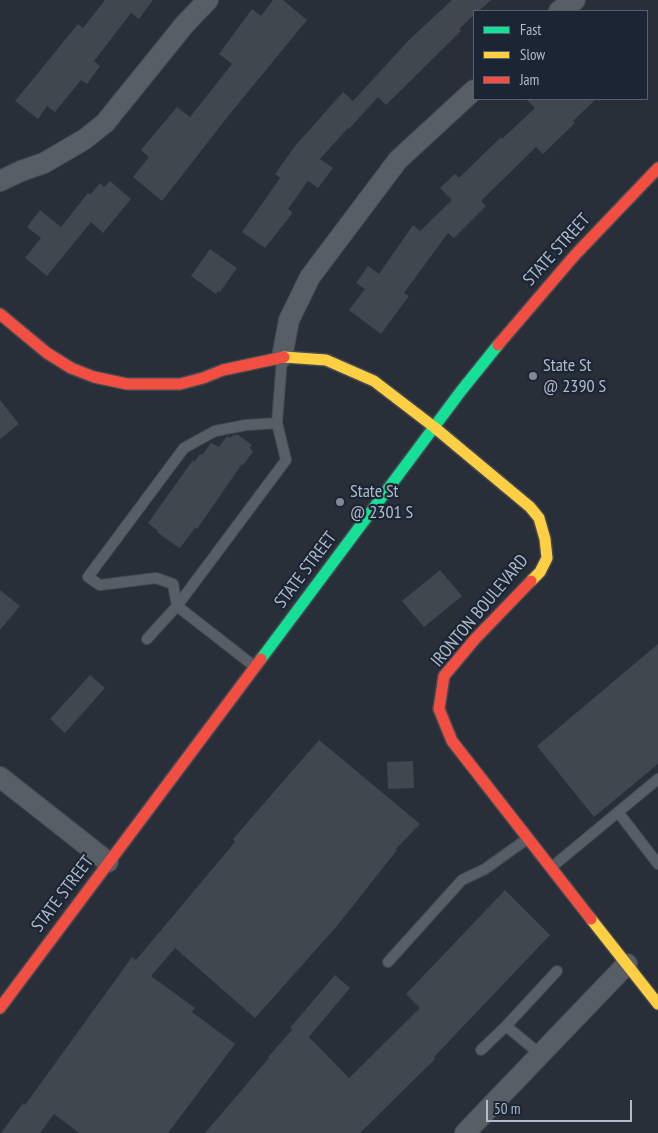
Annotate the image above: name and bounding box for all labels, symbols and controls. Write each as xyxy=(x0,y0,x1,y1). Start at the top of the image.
legend xyxy=(473,10,648,100)
text: Fast xyxy=(520,20,541,39)
text: Slow xyxy=(520,45,545,64)
text: Jam xyxy=(520,70,539,89)
street label: STATE STREET xyxy=(519,209,595,291)
place label: State St @ 2390 S xyxy=(543,355,606,398)
marker: State St @ 2390 S xyxy=(527,370,539,382)
place label: State St @ 2301 S xyxy=(350,481,413,524)
marker: State St @ 2301 S xyxy=(334,496,346,508)
street label: STATE STREET xyxy=(270,528,342,612)
street label: IRONTON BOULEVARD xyxy=(427,551,533,671)
street label: STATE STREET xyxy=(27,852,99,936)
scale bar xyxy=(488,1090,634,1122)
text: 50 m xyxy=(494,1099,520,1118)

